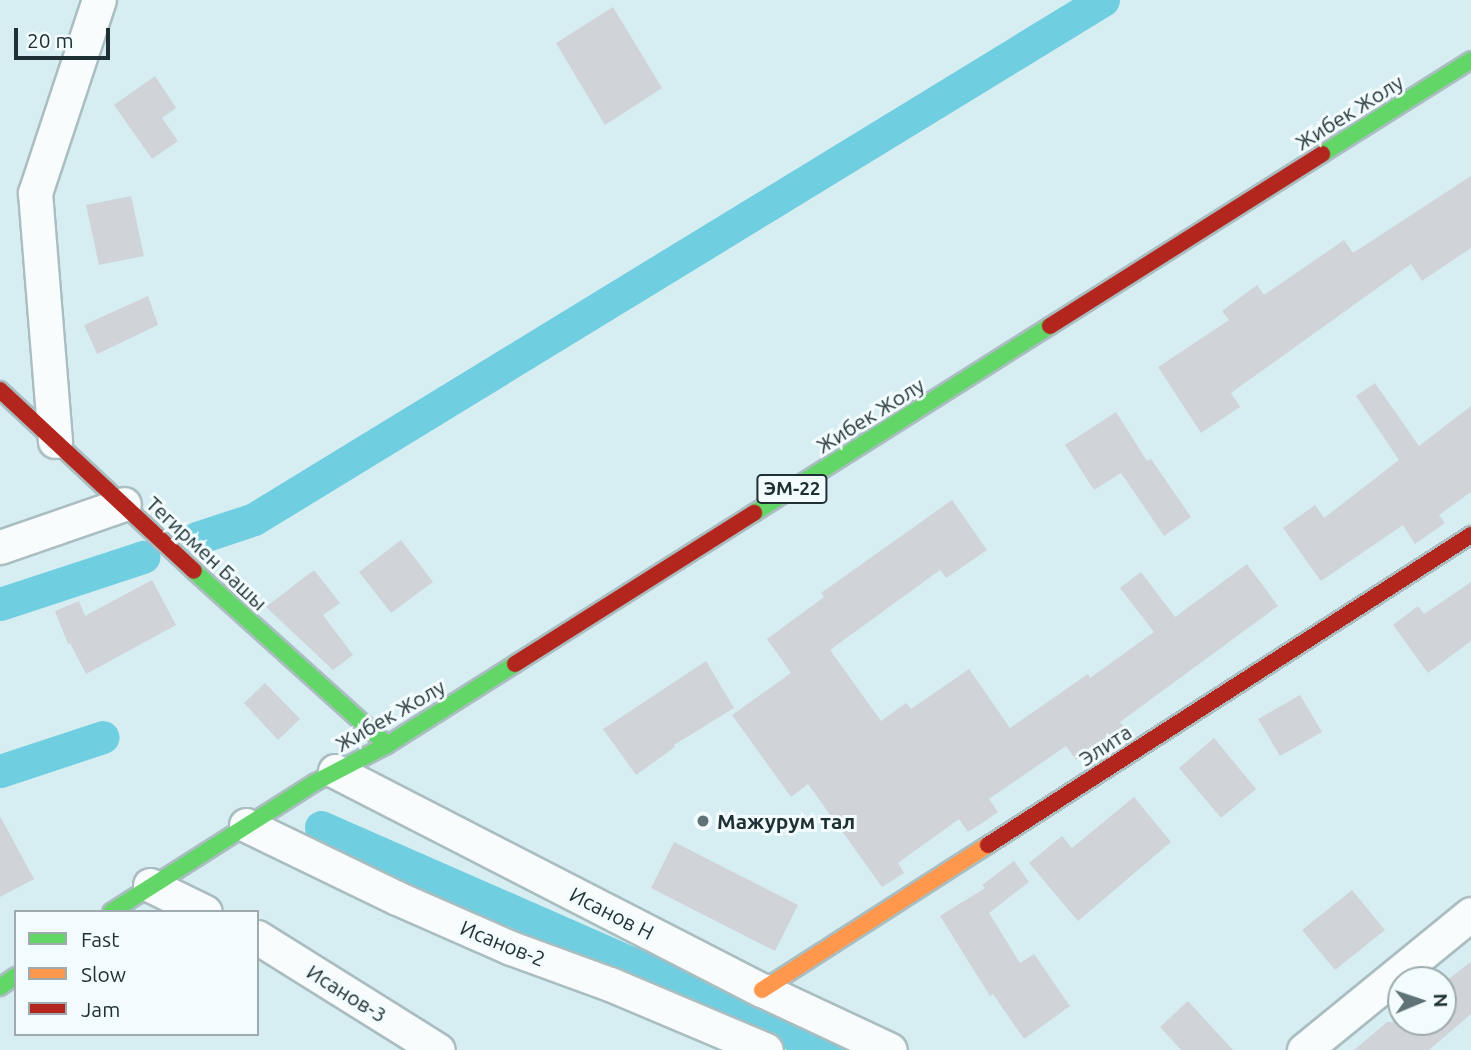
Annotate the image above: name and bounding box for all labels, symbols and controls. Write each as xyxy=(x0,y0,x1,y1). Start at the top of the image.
scale bar xyxy=(18,14,114,58)
text: 20 m xyxy=(27,28,74,52)
street label: Жибек Жолу xyxy=(1290,69,1408,155)
street label: Жибек Жолу xyxy=(811,372,929,458)
road number: ЭМ-22 xyxy=(755,474,829,504)
street label: Тегирмен Башы xyxy=(141,491,273,615)
street label: Жибек Жолу xyxy=(331,673,449,757)
street label: Элита xyxy=(1074,719,1136,771)
place label: Мажурум тал xyxy=(717,808,855,834)
marker: Мажурум тал xyxy=(695,813,711,829)
street label: Исанов Н xyxy=(566,881,658,945)
legend xyxy=(14,910,259,1036)
street label: Исанов-2 xyxy=(457,915,549,971)
text: Fast xyxy=(81,927,119,951)
street label: Исанов-3 xyxy=(302,959,392,1027)
text: Slow xyxy=(81,962,126,986)
north arrow xyxy=(1387,966,1457,1036)
text: N xyxy=(1430,993,1452,1008)
text: Jam xyxy=(81,997,120,1021)

